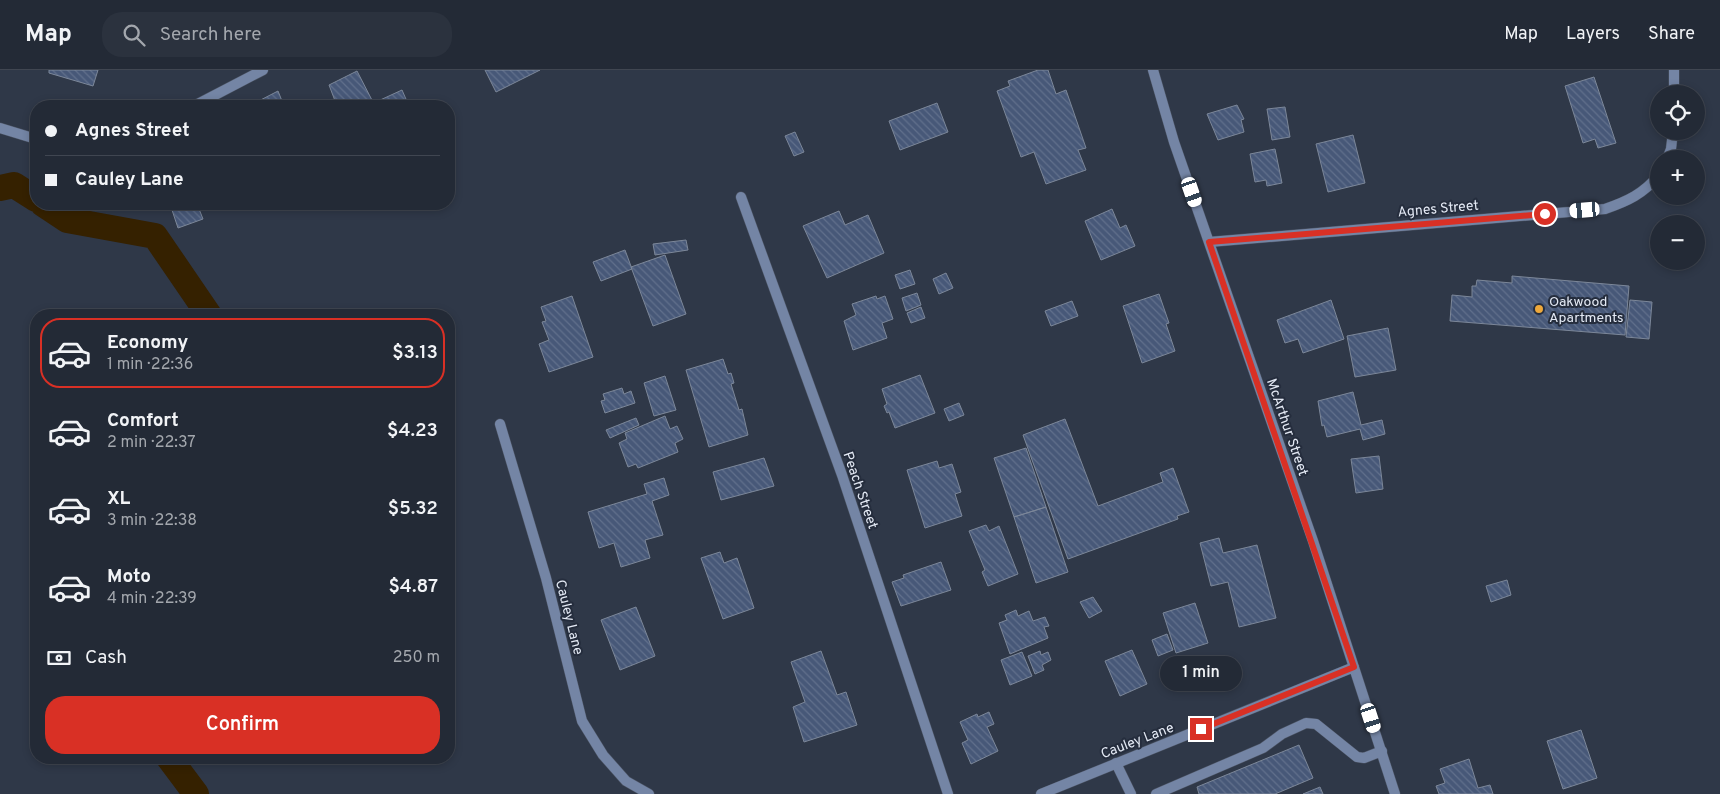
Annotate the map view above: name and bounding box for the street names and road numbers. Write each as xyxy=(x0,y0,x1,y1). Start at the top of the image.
street label: Agnes Street xyxy=(1397,197,1479,222)
street label: McArthur Street xyxy=(1262,377,1311,478)
street label: Peach Street xyxy=(838,450,881,531)
street label: Cauley Lane xyxy=(551,578,586,657)
street label: Cauley Lane xyxy=(1099,720,1176,763)

